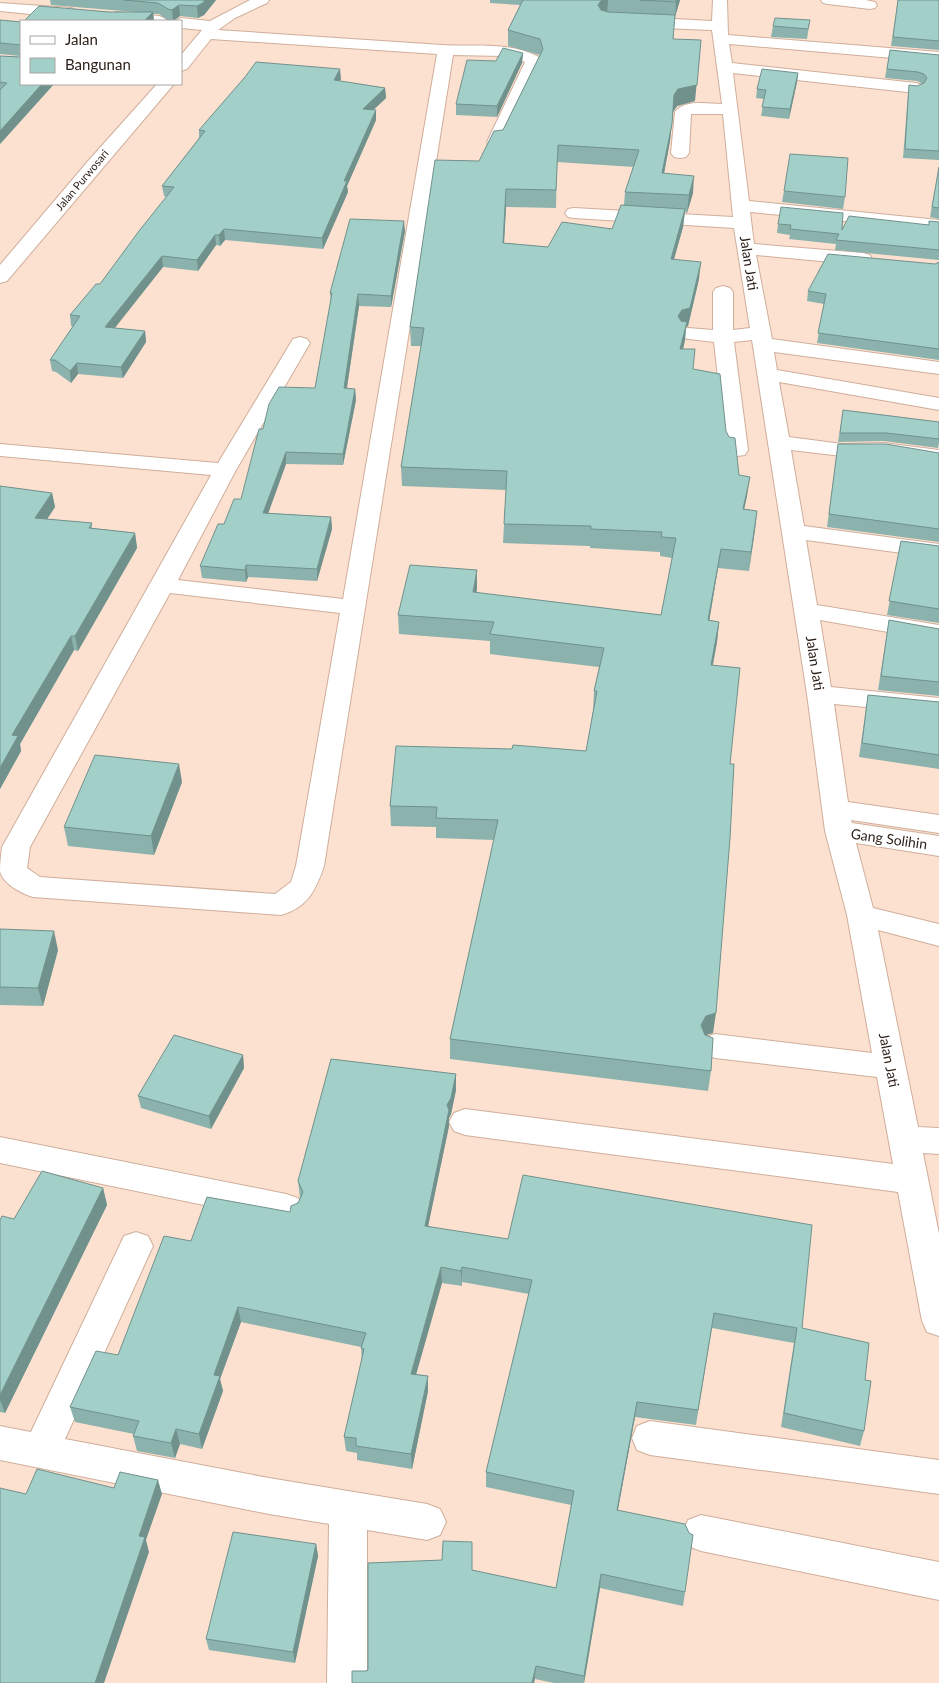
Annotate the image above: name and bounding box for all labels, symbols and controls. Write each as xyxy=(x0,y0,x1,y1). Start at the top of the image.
legend xyxy=(20,20,182,85)
text: Jalan xyxy=(65,30,98,48)
text: Bangunan xyxy=(65,55,131,73)
street label: Jalan Purwosari xyxy=(52,146,111,213)
street label: Jalan Jati xyxy=(737,234,762,291)
street label: Jalan Jati xyxy=(803,634,828,691)
street label: Gang Solihin xyxy=(850,825,928,852)
street label: Jalan Jati xyxy=(876,1031,903,1089)

